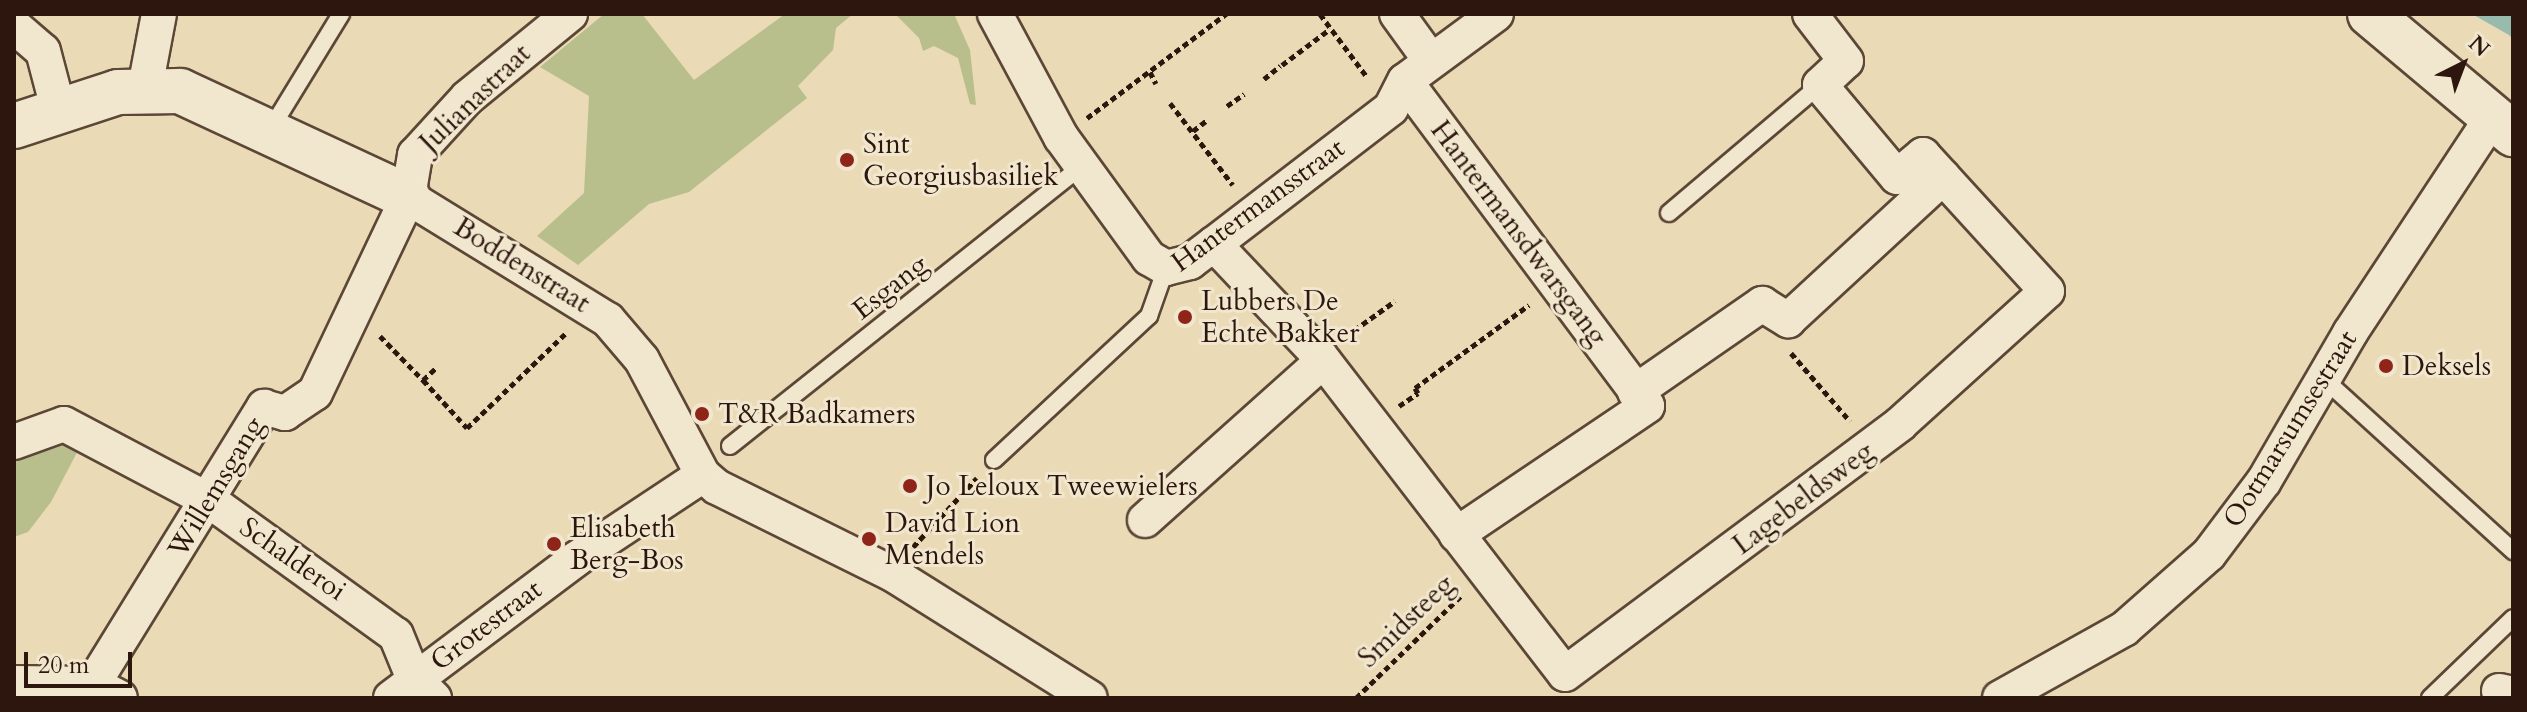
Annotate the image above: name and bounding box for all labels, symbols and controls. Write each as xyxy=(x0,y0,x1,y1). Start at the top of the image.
north arrow xyxy=(2423,24,2503,104)
text: N xyxy=(2462,29,2496,64)
street label: Julianastraat xyxy=(412,37,538,159)
street label: Hantermansdwarsgang xyxy=(1424,114,1614,352)
place label: Sint Georgiusbasiliek xyxy=(863,127,1059,193)
street label: Hantermansstraat xyxy=(1165,131,1351,279)
marker: Sint Georgiusbasiliek xyxy=(838,151,856,169)
street label: Boddenstraat xyxy=(448,210,596,320)
street label: Esgang xyxy=(846,247,934,327)
place label: Lubbers De Echte Bakker xyxy=(1201,284,1360,350)
marker: Lubbers De Echte Bakker xyxy=(1176,308,1194,326)
street label: Ootmarsumsestraat xyxy=(2216,324,2364,534)
place label: Deksels xyxy=(2402,349,2491,383)
marker: Deksels xyxy=(2377,357,2395,375)
place label: T&R Badkamers xyxy=(718,397,915,431)
marker: T&R Badkamers xyxy=(693,405,711,423)
street label: Willemsgang xyxy=(161,411,271,563)
street label: Lagebeldsweg xyxy=(1726,434,1880,562)
place label: Jo Leloux Tweewielers xyxy=(926,469,1198,503)
marker: Jo Leloux Tweewielers xyxy=(901,477,919,495)
place label: David Lion Mendels xyxy=(885,506,1020,572)
street label: Schalderoi xyxy=(233,510,353,608)
place label: Elisabeth Berg-Bos xyxy=(570,511,684,577)
marker: David Lion Mendels xyxy=(860,530,878,548)
marker: Elisabeth Berg-Bos xyxy=(545,535,563,553)
street label: Smidsteeg xyxy=(1351,567,1461,675)
street label: Grotestraat xyxy=(424,572,548,678)
scale bar xyxy=(28,636,136,686)
text: 20 m xyxy=(38,649,89,682)

